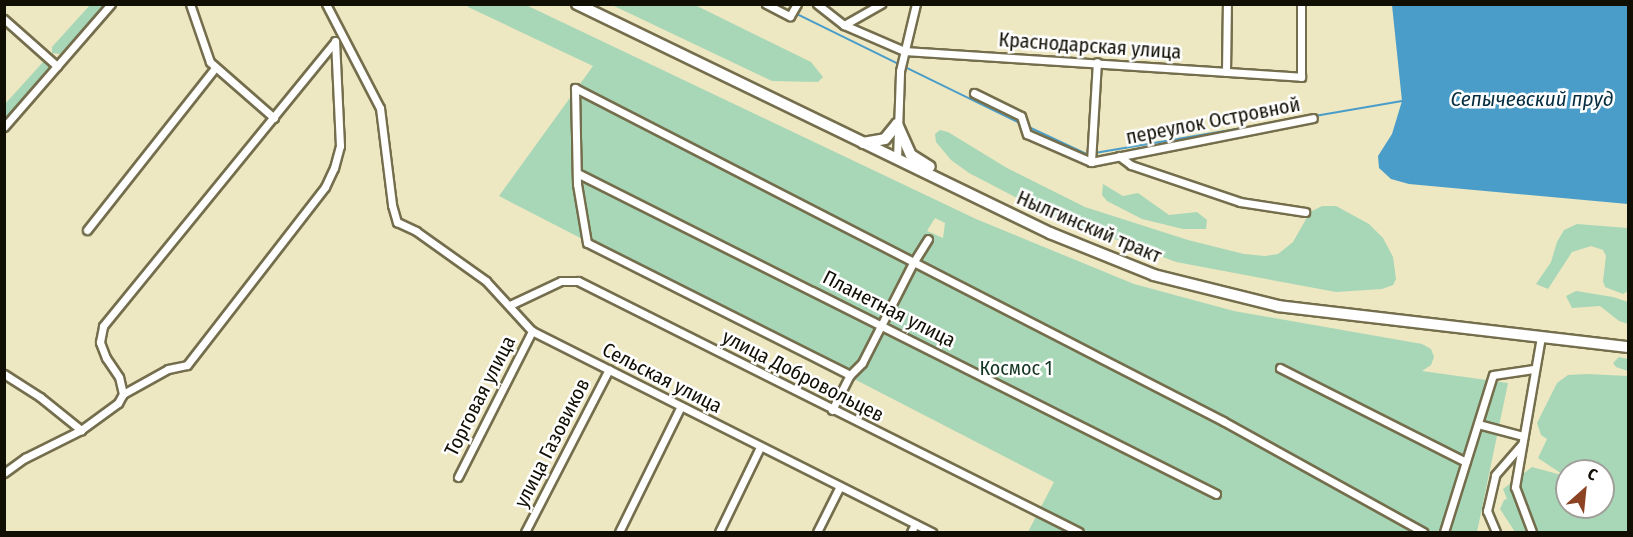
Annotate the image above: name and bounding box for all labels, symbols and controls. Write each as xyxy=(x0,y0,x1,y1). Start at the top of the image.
street label: Краснодарская улица xyxy=(998,28,1182,64)
water label: Сепычевский пруд xyxy=(1450,86,1614,112)
street label: переулок Островной xyxy=(1124,92,1302,150)
street label: Нылгинский тракт xyxy=(1013,186,1165,268)
street label: Планетная улица xyxy=(819,265,959,353)
street label: улица Добровольцев xyxy=(718,325,888,427)
street label: Торговая улица xyxy=(439,332,521,460)
street label: Сельская улица xyxy=(598,338,726,418)
park label: Космос 1 xyxy=(979,356,1053,380)
street label: улица Газовиков xyxy=(509,374,595,512)
north arrow xyxy=(1555,459,1615,519)
text: С xyxy=(1584,464,1601,485)

